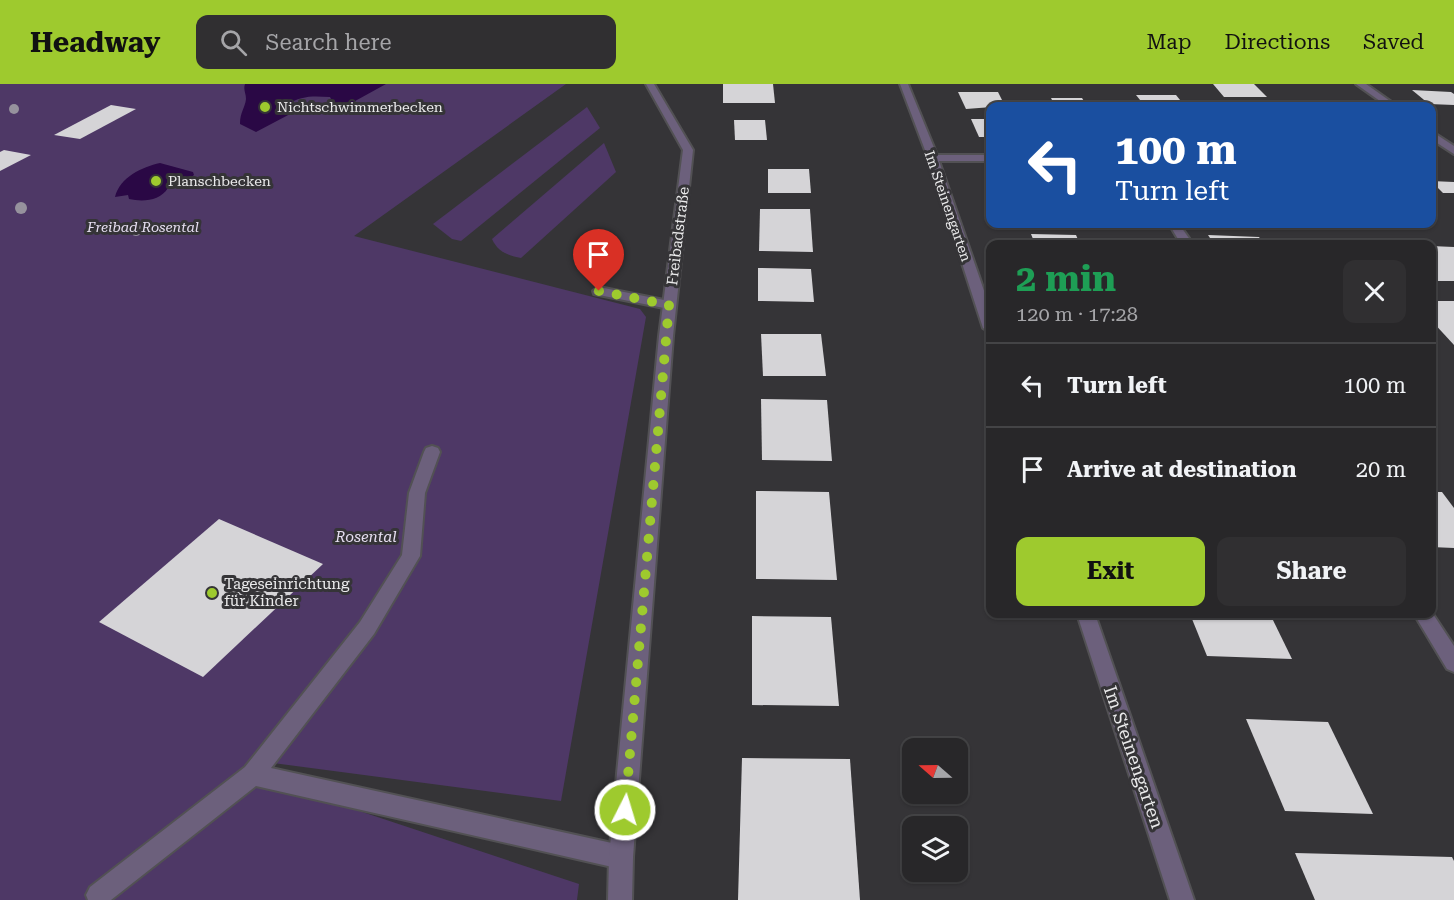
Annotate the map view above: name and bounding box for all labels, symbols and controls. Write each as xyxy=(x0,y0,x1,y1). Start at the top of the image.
search box xyxy=(196,15,616,69)
text: Headway xyxy=(30,26,160,59)
icon: search xyxy=(217,26,250,59)
text: Search here xyxy=(265,30,391,55)
text: Map xyxy=(1147,30,1191,54)
text: Directions xyxy=(1224,30,1330,54)
text: Saved xyxy=(1363,30,1424,54)
place label: Nichtschwimmerbecken xyxy=(277,99,443,115)
marker: Nichtschwimmerbecken xyxy=(258,100,272,114)
text: 100 m xyxy=(1115,125,1237,174)
icon: left xyxy=(1016,126,1094,204)
street label: Im Steinengarten xyxy=(922,148,974,264)
place label: Planschbecken xyxy=(168,173,271,189)
marker: Planschbecken xyxy=(149,174,163,188)
text: Turn left xyxy=(1115,175,1229,207)
street label: Freibadstraße xyxy=(663,186,693,286)
park label: Freibad Rosental xyxy=(86,219,199,235)
pin xyxy=(573,229,624,291)
icon: arrive xyxy=(582,238,615,271)
text: 2 min xyxy=(1016,258,1116,300)
button: close xyxy=(1343,260,1406,323)
text: 120 m · 17:28 xyxy=(1016,302,1138,326)
icon: left xyxy=(1016,369,1049,402)
text: Turn left xyxy=(1067,373,1167,398)
text: 100 m xyxy=(1343,373,1406,398)
icon: arrive xyxy=(1016,453,1049,486)
text: Arrive at destination xyxy=(1067,457,1296,482)
text: 20 m xyxy=(1356,457,1406,482)
park label: Rosental xyxy=(334,528,397,546)
button: Exit xyxy=(1016,537,1205,606)
button: Share xyxy=(1217,537,1406,606)
place label: Tageseinrichtung für Kinder xyxy=(224,575,350,610)
marker: Tageseinrichtung für Kinder xyxy=(205,586,219,600)
street label: Im Steinengarten xyxy=(1100,683,1168,831)
north arrow xyxy=(902,738,968,804)
map controls xyxy=(902,738,968,882)
position arrow xyxy=(593,778,657,842)
button: layers xyxy=(902,816,968,882)

